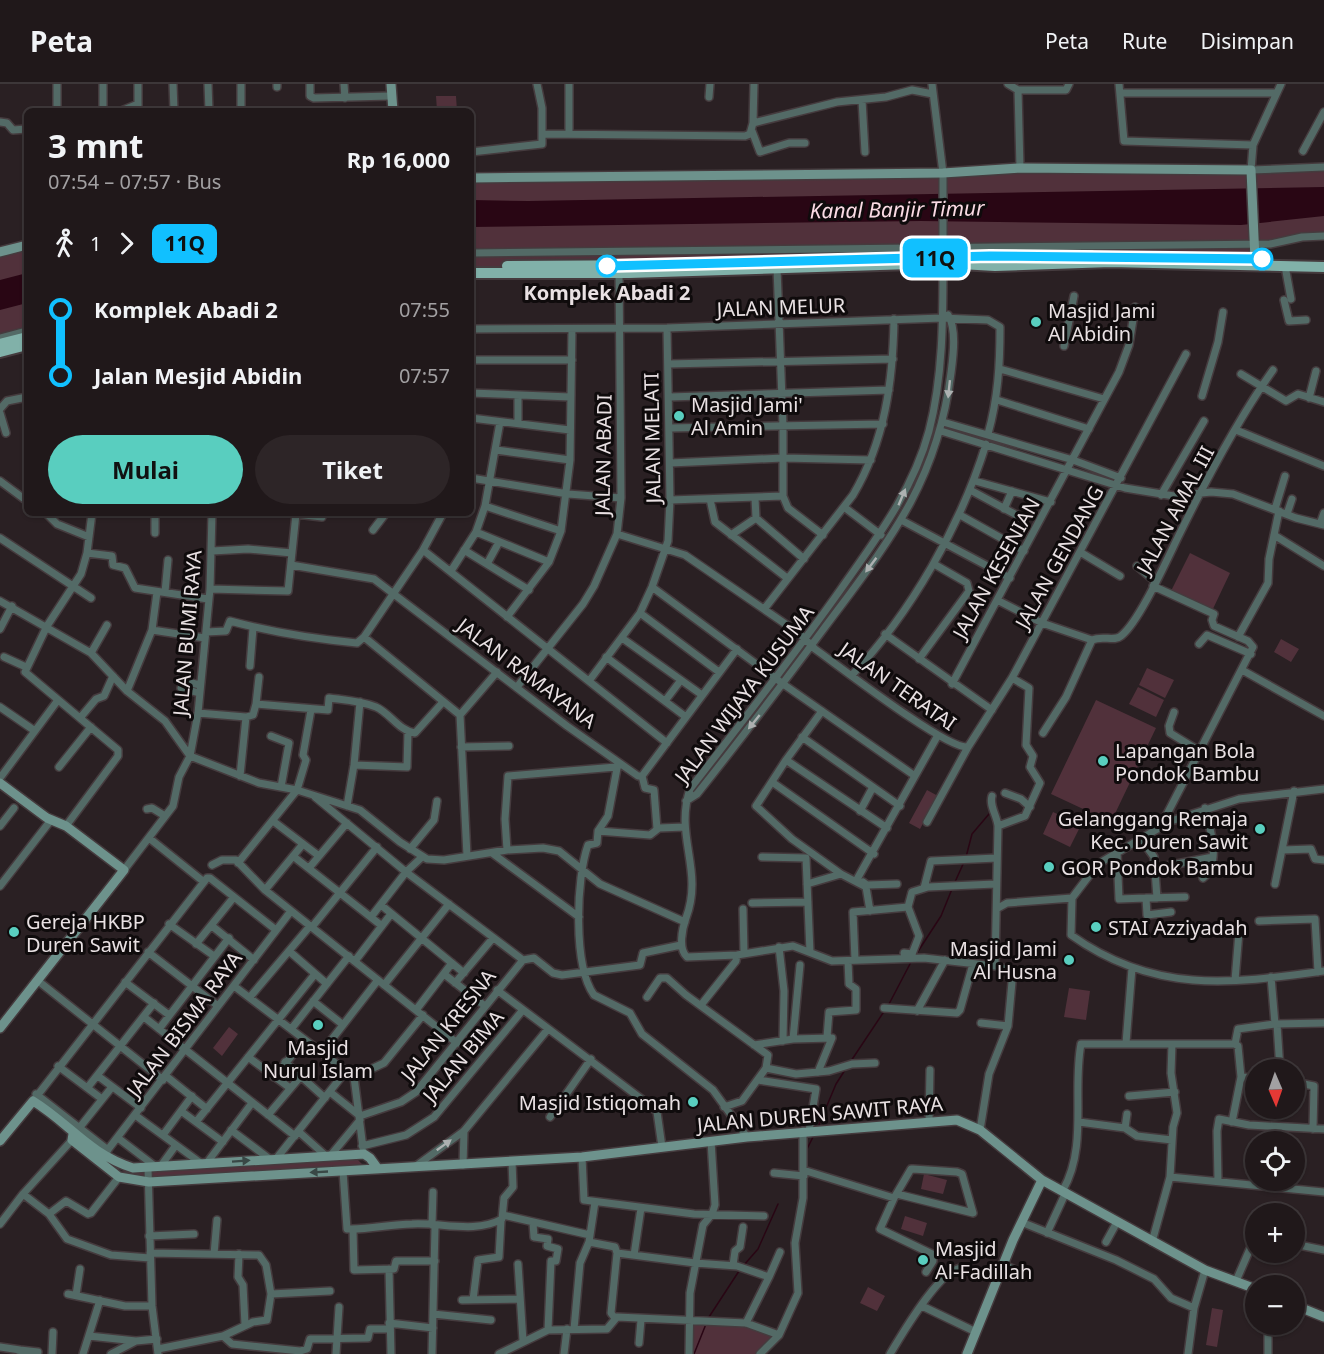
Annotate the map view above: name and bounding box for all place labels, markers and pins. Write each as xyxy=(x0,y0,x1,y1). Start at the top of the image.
unlabelled marker xyxy=(1251,248,1273,270)
marker: Komplek Abadi 2 xyxy=(596,255,618,277)
place label: Komplek Abadi 2 xyxy=(523,279,691,306)
place label: Masjid Jami Al Abidin xyxy=(1048,297,1155,347)
marker: Masjid Jami Al Abidin xyxy=(1029,315,1043,329)
place label: Masjid Jami' Al Amin xyxy=(691,391,803,441)
marker: Masjid Jami' Al Amin xyxy=(672,409,686,423)
place label: Lapangan Bola Pondok Bambu xyxy=(1115,737,1259,787)
marker: Lapangan Bola Pondok Bambu xyxy=(1096,754,1110,768)
place label: Gelanggang Remaja Kec. Duren Sawit xyxy=(1058,805,1248,855)
marker: Gelanggang Remaja Kec. Duren Sawit xyxy=(1253,822,1267,836)
place label: GOR Pondok Bambu xyxy=(1061,854,1253,881)
marker: GOR Pondok Bambu xyxy=(1042,860,1056,874)
place label: Gereja HKBP Duren Sawit xyxy=(26,908,145,958)
place label: STAI Azziyadah xyxy=(1108,914,1248,941)
marker: STAI Azziyadah xyxy=(1089,920,1103,934)
marker: Gereja HKBP Duren Sawit xyxy=(7,925,21,939)
place label: Masjid Jami Al Husna xyxy=(950,935,1057,985)
marker: Masjid Jami Al Husna xyxy=(1062,953,1076,967)
marker: Masjid Nurul Islam xyxy=(311,1018,325,1032)
place label: Masjid Nurul Islam xyxy=(263,1034,373,1084)
place label: Masjid Istiqomah xyxy=(519,1089,681,1116)
marker: Masjid Istiqomah xyxy=(686,1095,700,1109)
place label: Masjid Al-Fadillah xyxy=(935,1235,1032,1285)
marker: Masjid Al-Fadillah xyxy=(916,1253,930,1267)

